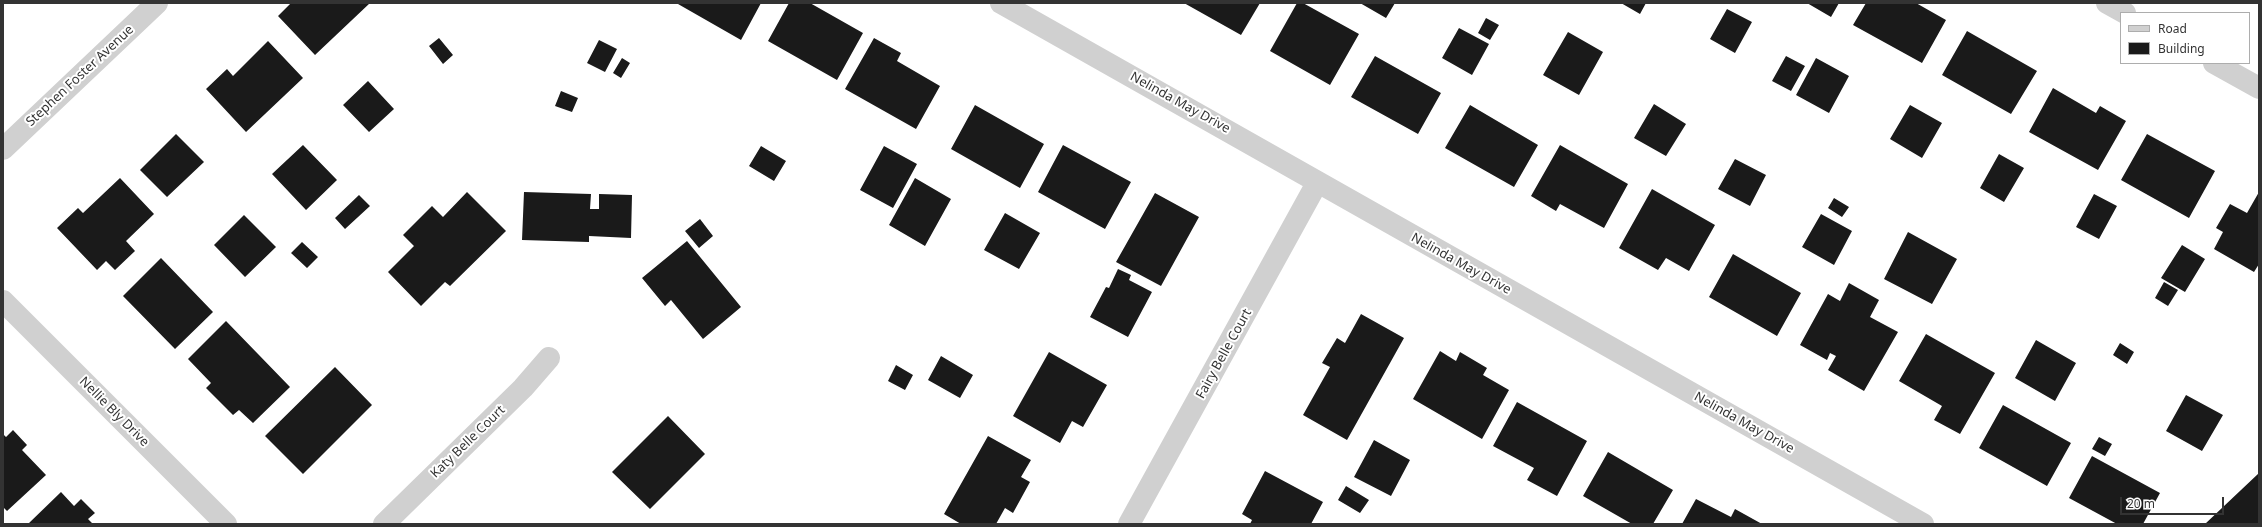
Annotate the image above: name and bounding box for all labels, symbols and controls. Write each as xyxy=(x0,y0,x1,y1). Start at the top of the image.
legend xyxy=(2120,12,2250,64)
text: Road xyxy=(2158,20,2187,37)
street label: Stephen Foster Avenue xyxy=(23,22,137,130)
text: Building xyxy=(2158,40,2205,57)
street label: Nelinda May Drive xyxy=(1127,69,1233,137)
street label: Nelinda May Drive xyxy=(1408,230,1514,298)
street label: Fairy Belle Court xyxy=(1193,306,1255,402)
street label: Nellie Bly Drive xyxy=(76,374,152,450)
street label: Nelinda May Drive xyxy=(1691,389,1797,457)
street label: Katy Belle Court xyxy=(428,403,508,481)
scale bar xyxy=(2122,489,2226,515)
text: 20 m xyxy=(2127,495,2155,512)

